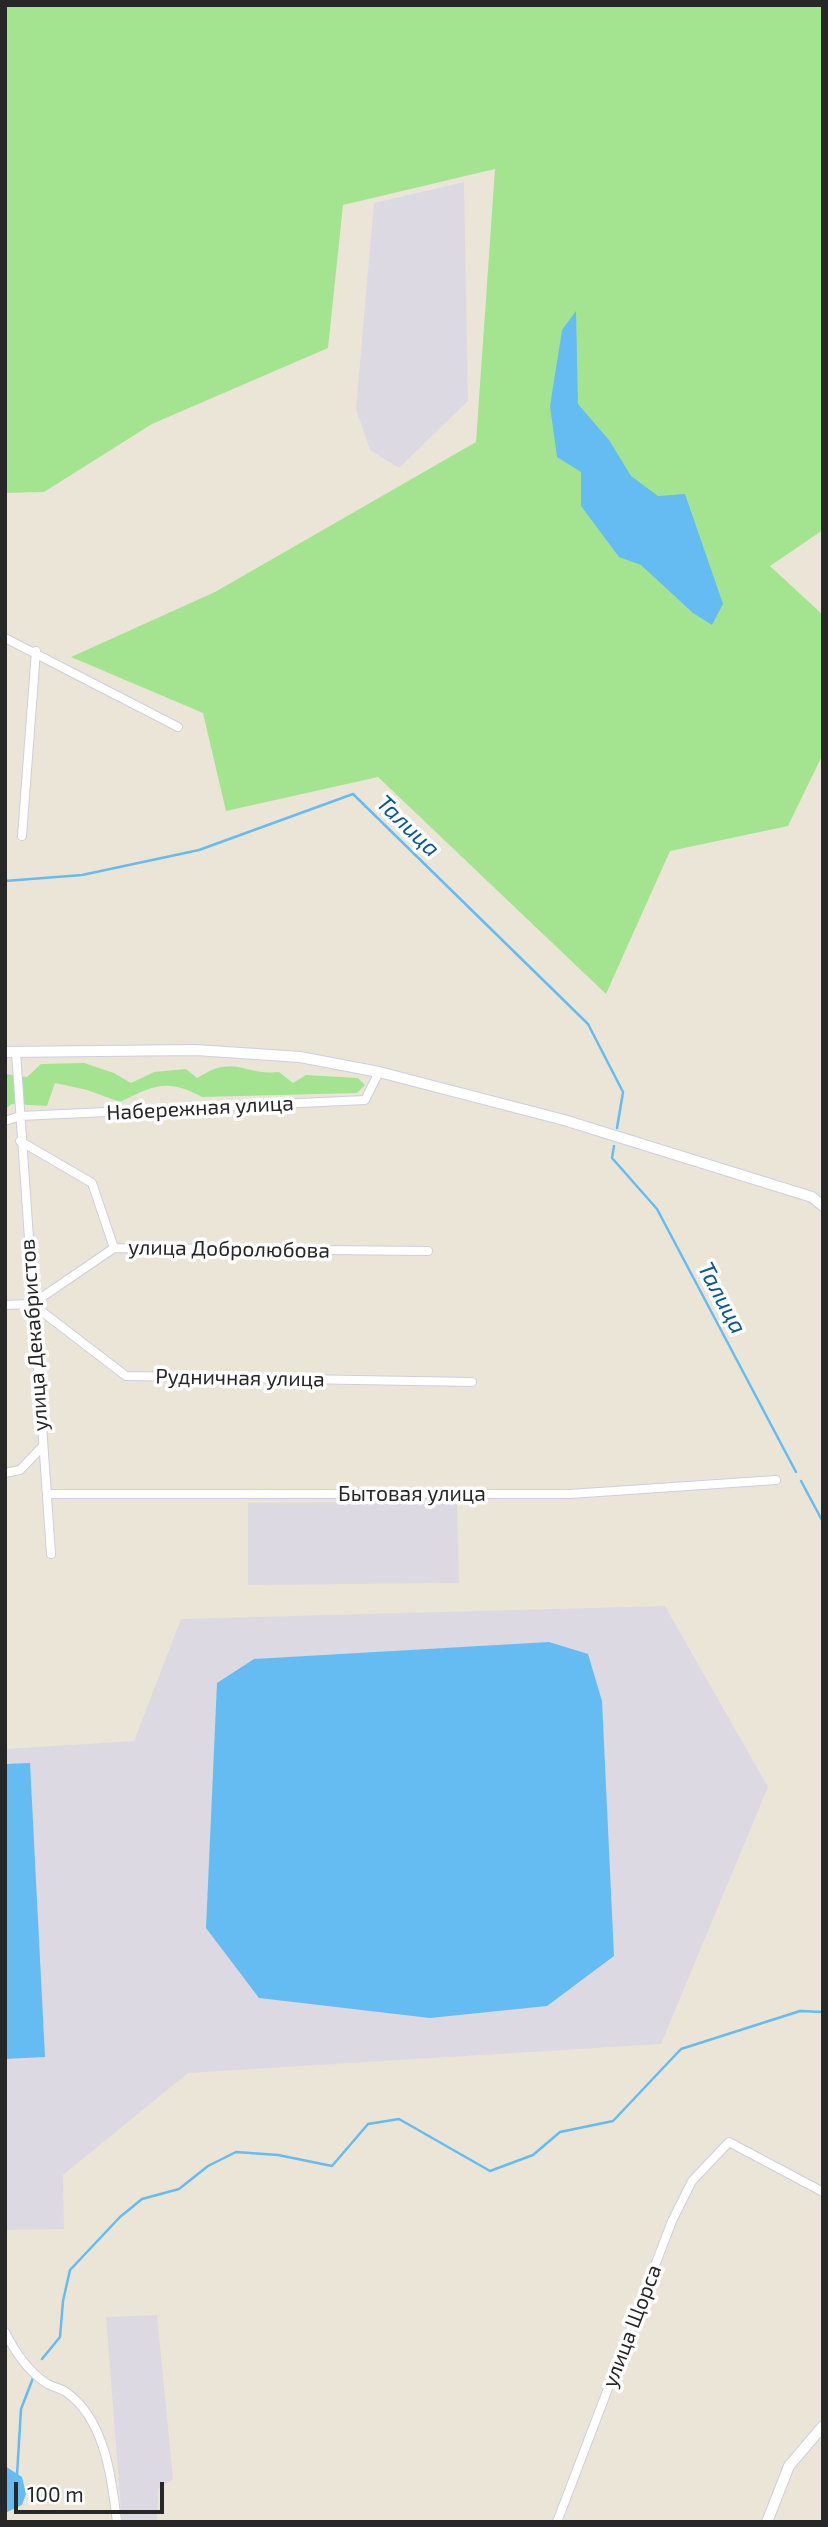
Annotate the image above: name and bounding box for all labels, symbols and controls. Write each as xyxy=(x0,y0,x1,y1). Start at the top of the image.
water label: Талица xyxy=(371,789,445,863)
street label: Набережная улица xyxy=(106,1091,294,1125)
street label: улица Добролюбова xyxy=(128,1235,330,1263)
street label: улица Декабристов xyxy=(15,1238,53,1432)
water label: Талица xyxy=(692,1258,752,1338)
street label: Рудничная улица xyxy=(155,1364,325,1392)
street label: Бытовая улица xyxy=(338,1481,486,1507)
street label: улица Щорса xyxy=(597,2261,667,2391)
scale bar xyxy=(18,2468,168,2512)
text: 100 m xyxy=(27,2481,84,2506)

